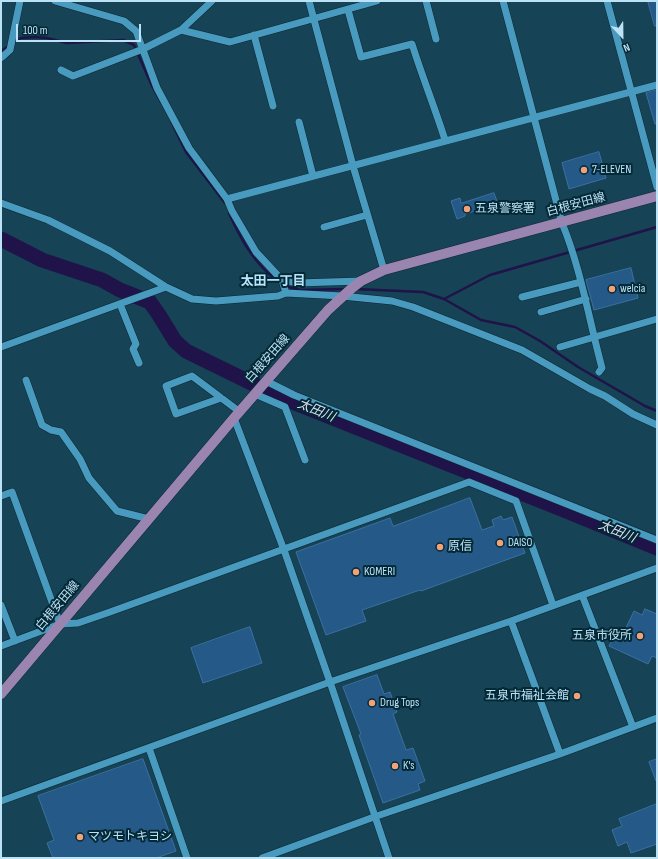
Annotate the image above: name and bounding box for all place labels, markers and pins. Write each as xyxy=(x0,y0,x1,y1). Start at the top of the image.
place label: 7-ELEVEN xyxy=(592,163,631,177)
marker: 7-ELEVEN xyxy=(579,165,589,175)
place label: 五泉警察署 xyxy=(475,202,535,216)
marker: 五泉警察署 xyxy=(462,204,472,214)
place label: welcia xyxy=(620,282,645,296)
marker: welcia xyxy=(607,284,617,294)
place label: DAISO xyxy=(508,536,532,550)
marker: DAISO xyxy=(495,538,505,548)
place label: 原信 xyxy=(448,540,472,554)
marker: 原信 xyxy=(435,542,445,552)
place label: KOMERI xyxy=(364,565,395,579)
marker: KOMERI xyxy=(351,567,361,577)
place label: 五泉市役所 xyxy=(572,629,632,643)
marker: 五泉市役所 xyxy=(635,631,645,641)
place label: 五泉市福祉会館 xyxy=(485,689,569,703)
marker: 五泉市福祉会館 xyxy=(572,691,582,701)
place label: Drug Tops xyxy=(380,696,419,710)
marker: Drug Tops xyxy=(367,698,377,708)
place label: K's xyxy=(403,759,415,773)
marker: K's xyxy=(390,761,400,771)
place label: マツモトキヨシ xyxy=(88,830,172,844)
marker: マツモトキヨシ xyxy=(75,832,85,842)

